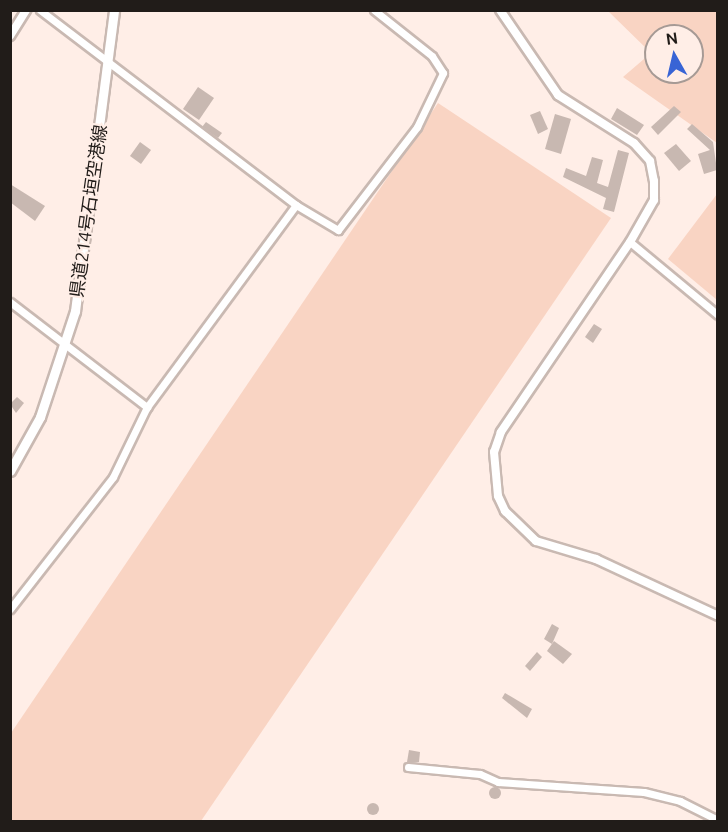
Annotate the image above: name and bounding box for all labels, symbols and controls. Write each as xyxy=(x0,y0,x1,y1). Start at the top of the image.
north arrow xyxy=(644,24,704,84)
text: N xyxy=(665,28,679,48)
street label: 県道214号石垣空港線 xyxy=(65,123,111,299)

